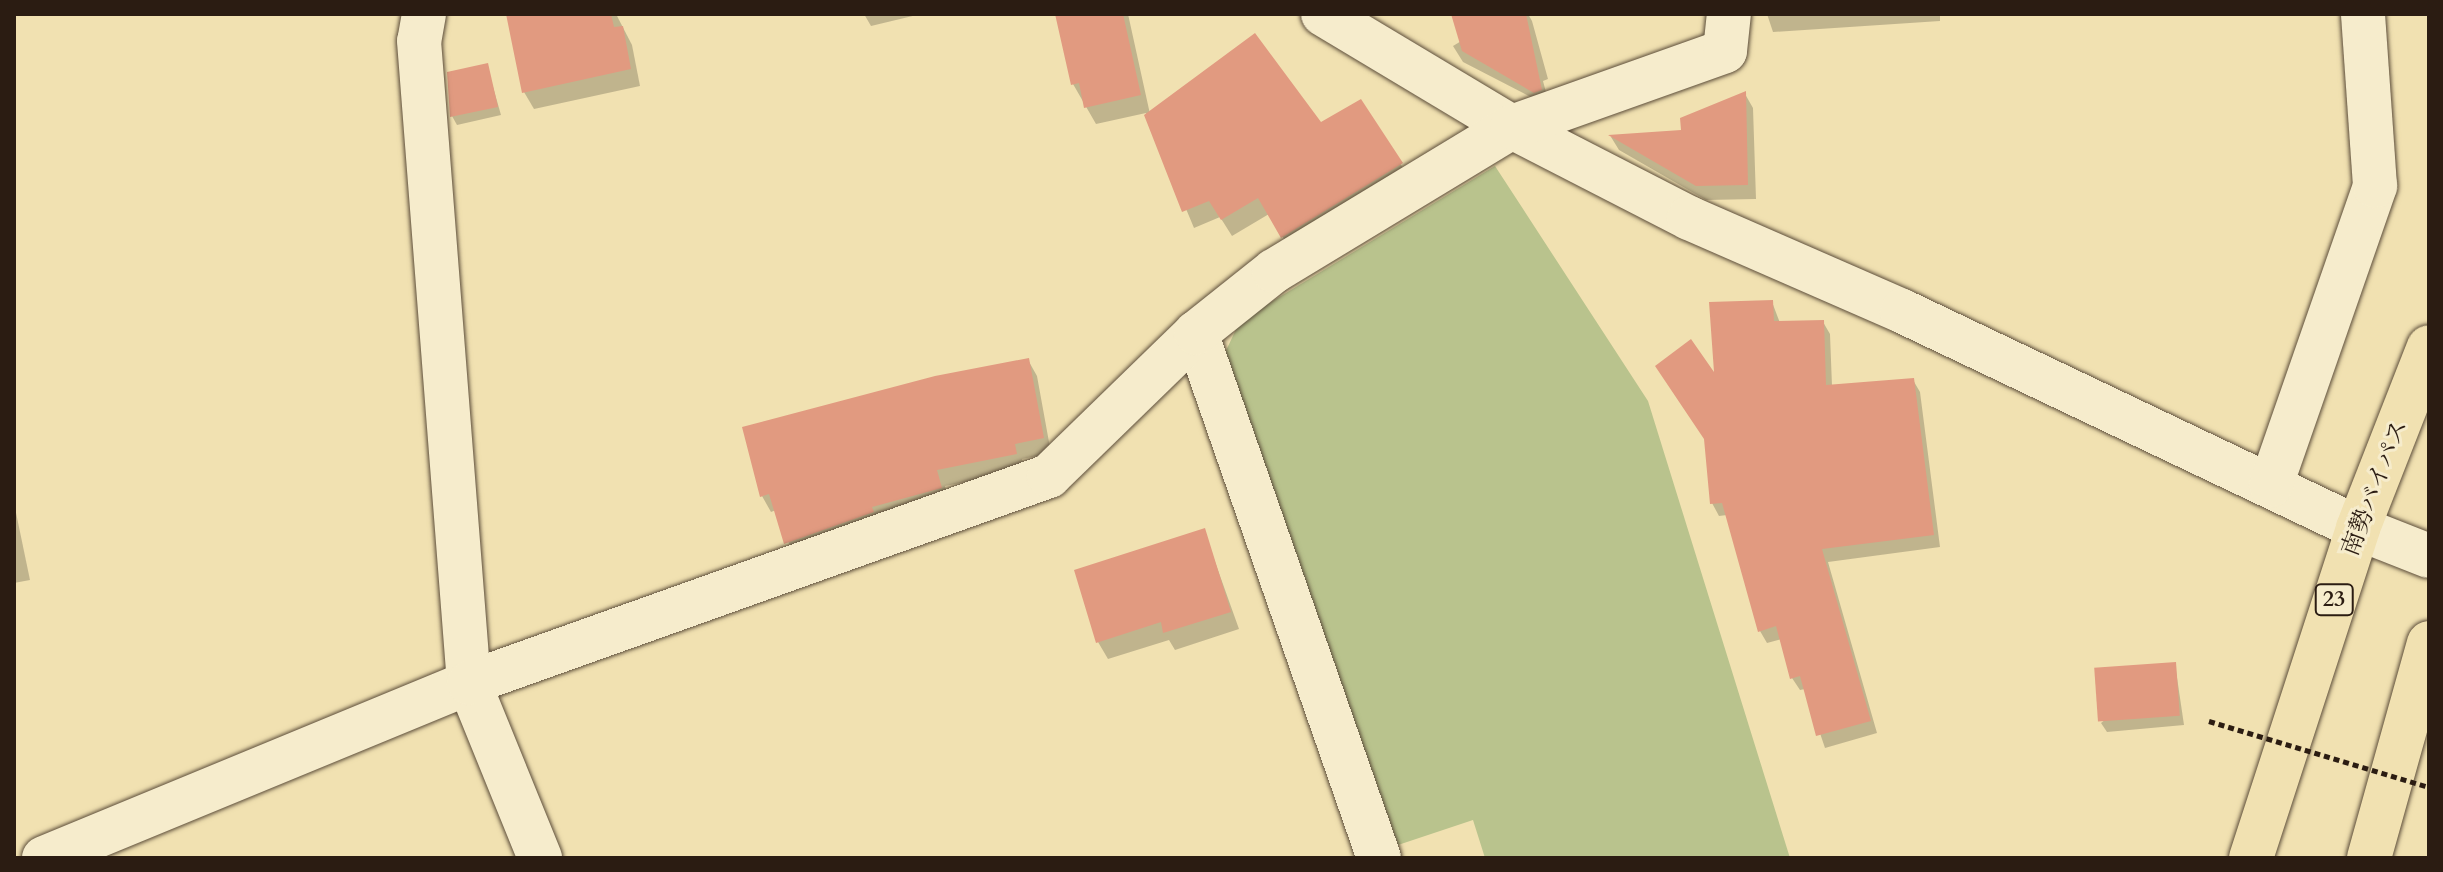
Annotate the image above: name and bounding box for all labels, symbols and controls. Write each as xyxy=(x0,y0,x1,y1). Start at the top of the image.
street label: 南勢バイパス xyxy=(2336,416,2414,560)
road number: 23 xyxy=(2314,582,2354,618)

